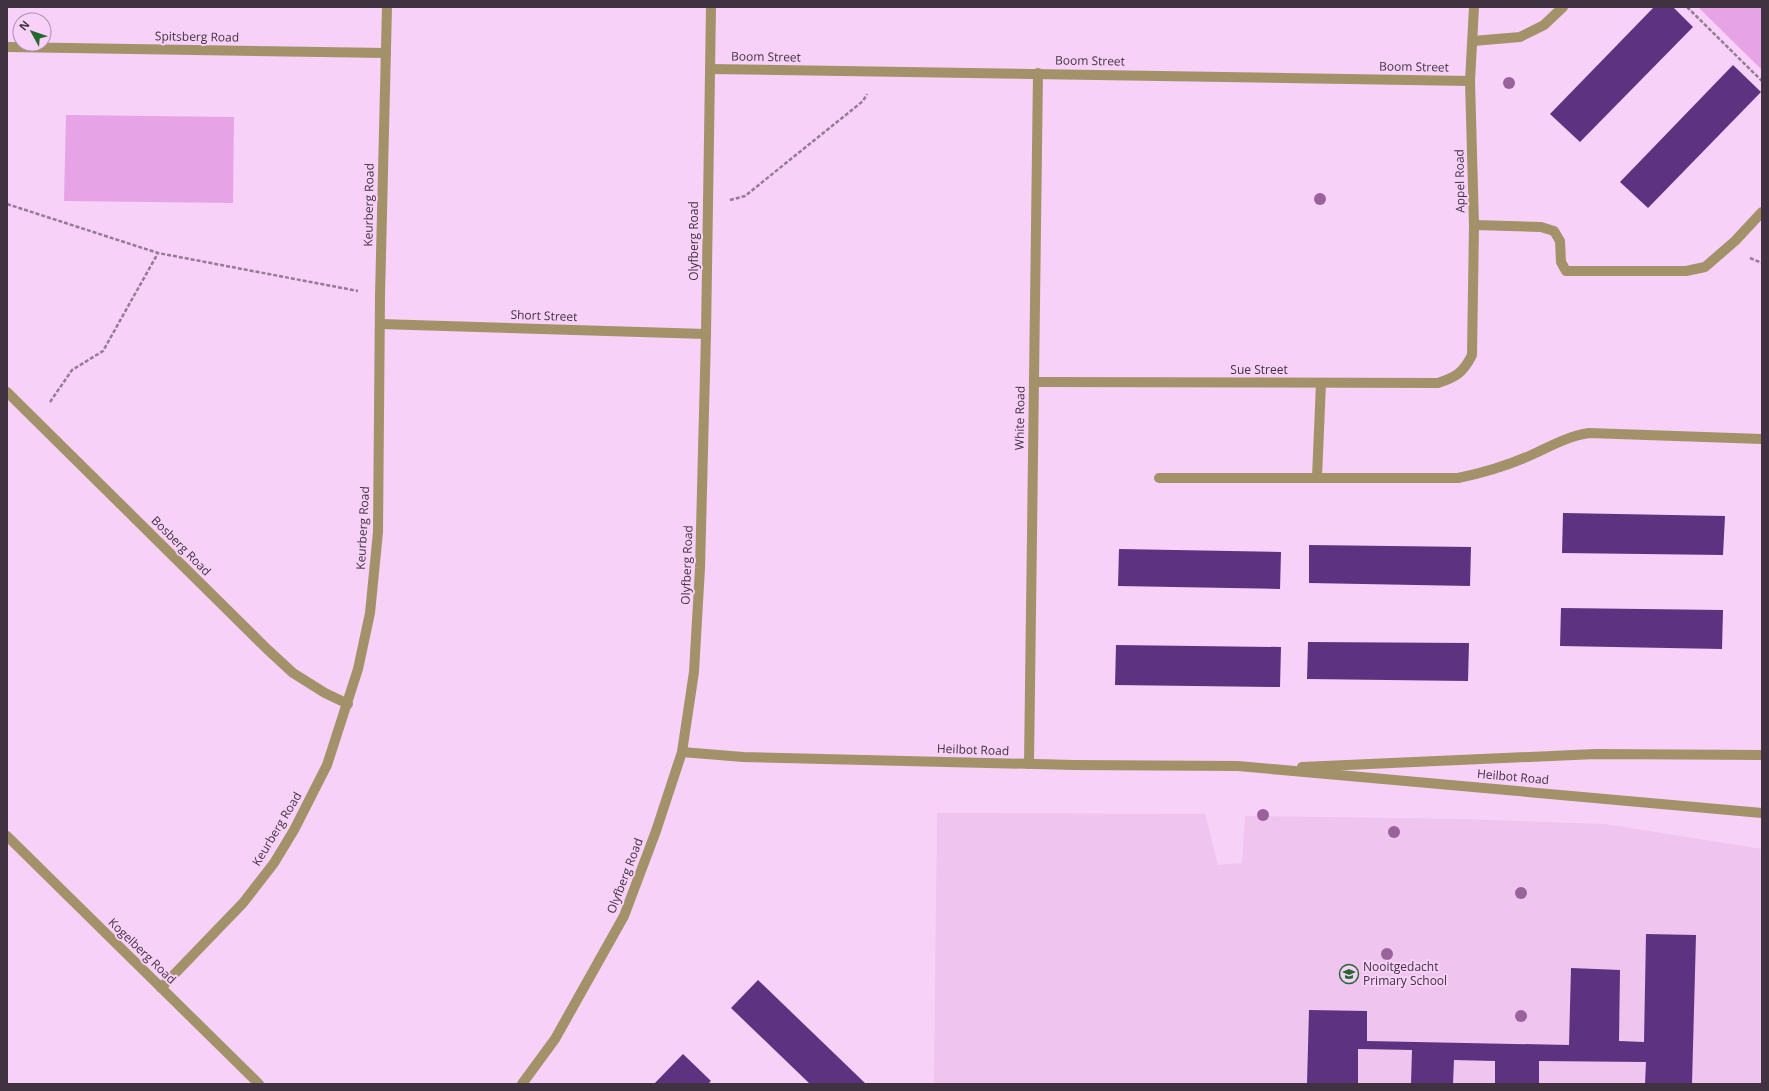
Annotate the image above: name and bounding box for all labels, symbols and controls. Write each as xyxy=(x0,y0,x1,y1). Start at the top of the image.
north arrow xyxy=(12,12,52,52)
text: N xyxy=(15,17,33,34)
street label: Spitsberg Road xyxy=(155,27,239,46)
street label: Boom Street xyxy=(731,47,801,66)
street label: Boom Street xyxy=(1055,51,1125,70)
street label: Boom Street xyxy=(1379,57,1449,76)
street label: Appel Road xyxy=(1450,149,1469,213)
street label: Keurberg Road xyxy=(359,163,378,247)
street label: Olyfberg Road xyxy=(685,201,702,281)
street label: Short Street xyxy=(510,306,578,325)
street label: Sue Street xyxy=(1230,361,1288,378)
street label: White Road xyxy=(1010,386,1029,450)
street label: Keurberg Road xyxy=(352,486,373,570)
street label: Bosberg Road xyxy=(148,512,215,579)
street label: Olyfberg Road xyxy=(677,525,696,605)
street label: Heilbot Road xyxy=(937,740,1009,759)
street label: Heilbot Road xyxy=(1476,765,1550,788)
street label: Keurberg Road xyxy=(248,789,305,869)
street label: Olyfberg Road xyxy=(602,836,647,916)
street label: Kogelberg Road xyxy=(105,914,180,987)
place label: Nooitgedacht Primary School xyxy=(1363,958,1447,989)
school or university icon: Nooitgedacht Primary School xyxy=(1338,963,1360,985)

